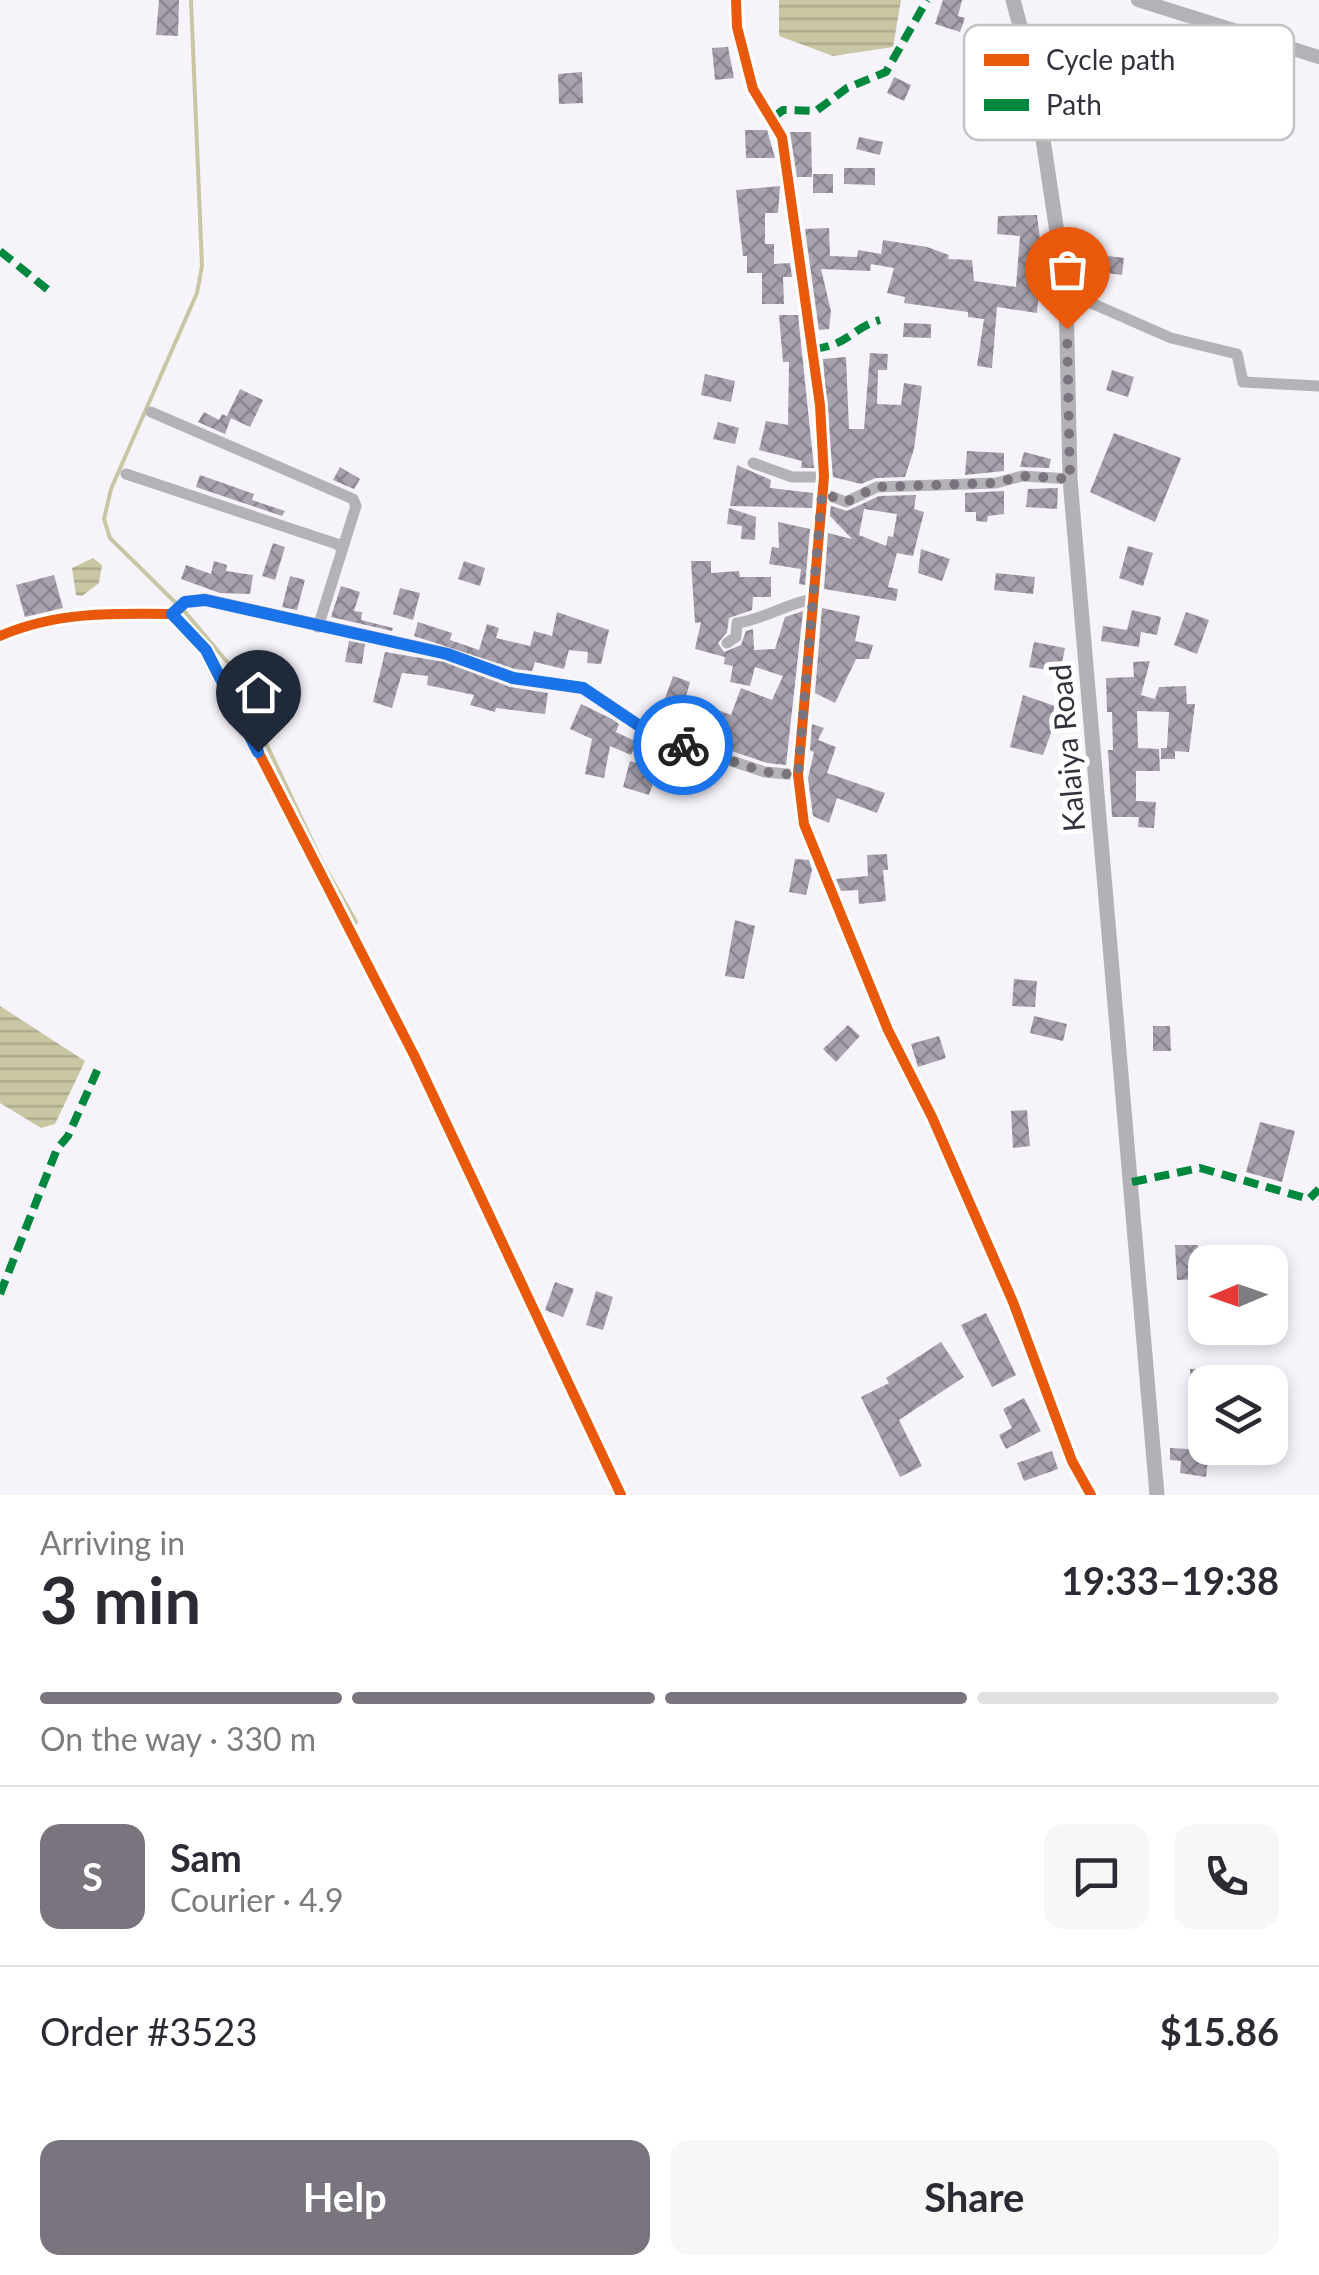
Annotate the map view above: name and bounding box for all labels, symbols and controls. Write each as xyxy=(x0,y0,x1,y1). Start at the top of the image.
legend xyxy=(964,25,1294,140)
text: Cycle path xyxy=(1046,42,1175,76)
text: Path xyxy=(1046,87,1102,121)
pin xyxy=(1025,227,1110,330)
icon: bag xyxy=(1040,242,1095,297)
pin xyxy=(216,650,301,753)
street label: Kalaiya Road xyxy=(1041,663,1091,833)
icon: home xyxy=(231,665,286,720)
courier xyxy=(633,695,733,795)
icon: bike xyxy=(656,718,711,773)
north arrow xyxy=(1188,1245,1288,1345)
map controls xyxy=(1188,1245,1288,1465)
button: layers xyxy=(1188,1365,1288,1465)
text: Arriving in xyxy=(40,1523,185,1562)
text: 19:33–19:38 xyxy=(1061,1557,1279,1603)
text: 3 min xyxy=(40,1560,201,1638)
text: On the way · 330 m xyxy=(40,1719,316,1758)
button: chat xyxy=(1044,1824,1149,1929)
button: phone xyxy=(1174,1824,1279,1929)
text: Sam xyxy=(170,1834,242,1880)
text: S xyxy=(82,1853,103,1899)
text: Courier · 4.9 xyxy=(170,1880,344,1919)
text: Order #3523 xyxy=(40,2008,257,2054)
text: $15.86 xyxy=(1160,2008,1279,2054)
button: Help xyxy=(40,2140,650,2255)
button: Share xyxy=(670,2140,1279,2255)

